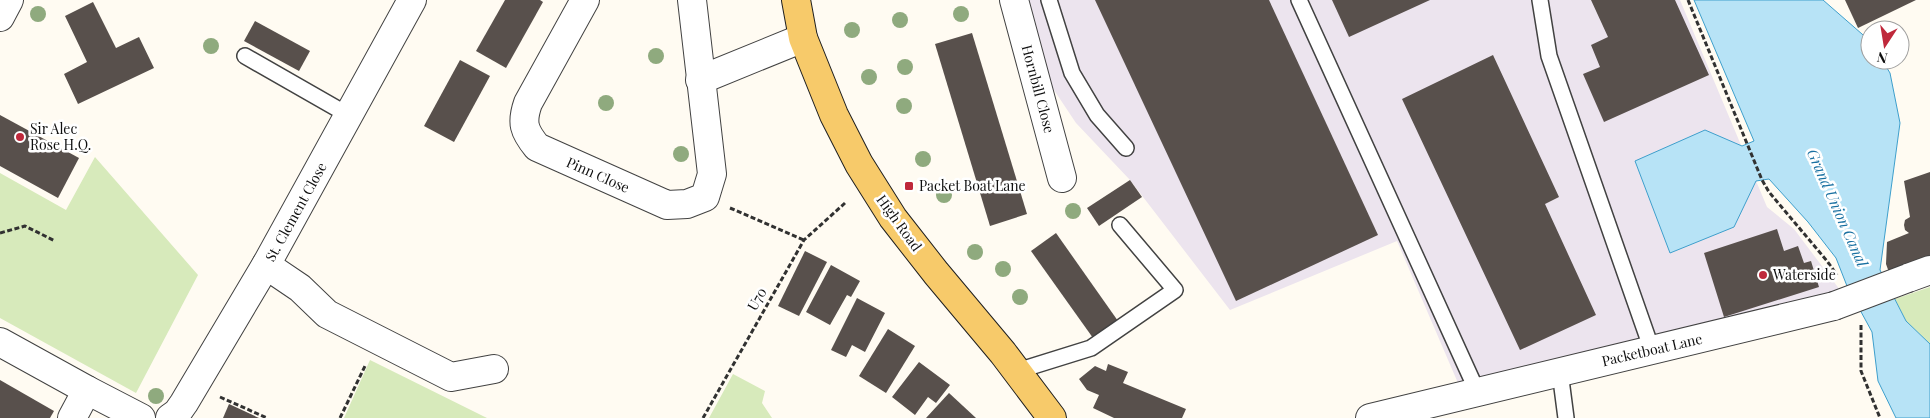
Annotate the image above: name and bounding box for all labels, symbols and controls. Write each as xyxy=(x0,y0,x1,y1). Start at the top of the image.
north arrow xyxy=(1860,20,1910,70)
street label: Hornbill Close xyxy=(1018,43,1059,135)
text: N xyxy=(1875,48,1889,69)
place label: Sir Alec Rose H.Q. xyxy=(30,119,91,154)
marker: Sir Alec Rose H.Q. xyxy=(14,131,26,143)
water label: Grand Union Canal xyxy=(1803,146,1873,270)
street label: Pinn Close xyxy=(564,152,633,197)
street label: St. Clement Close xyxy=(260,159,331,265)
place label: Packet Boat Lane xyxy=(919,176,1026,195)
marker: Packet Boat Lane xyxy=(903,180,915,192)
street label: High Road xyxy=(872,191,926,255)
place label: Waterside xyxy=(1772,265,1836,284)
marker: Waterside xyxy=(1757,269,1769,281)
street label: U70 xyxy=(742,284,771,314)
street label: Packetboat Lane xyxy=(1600,329,1704,370)

